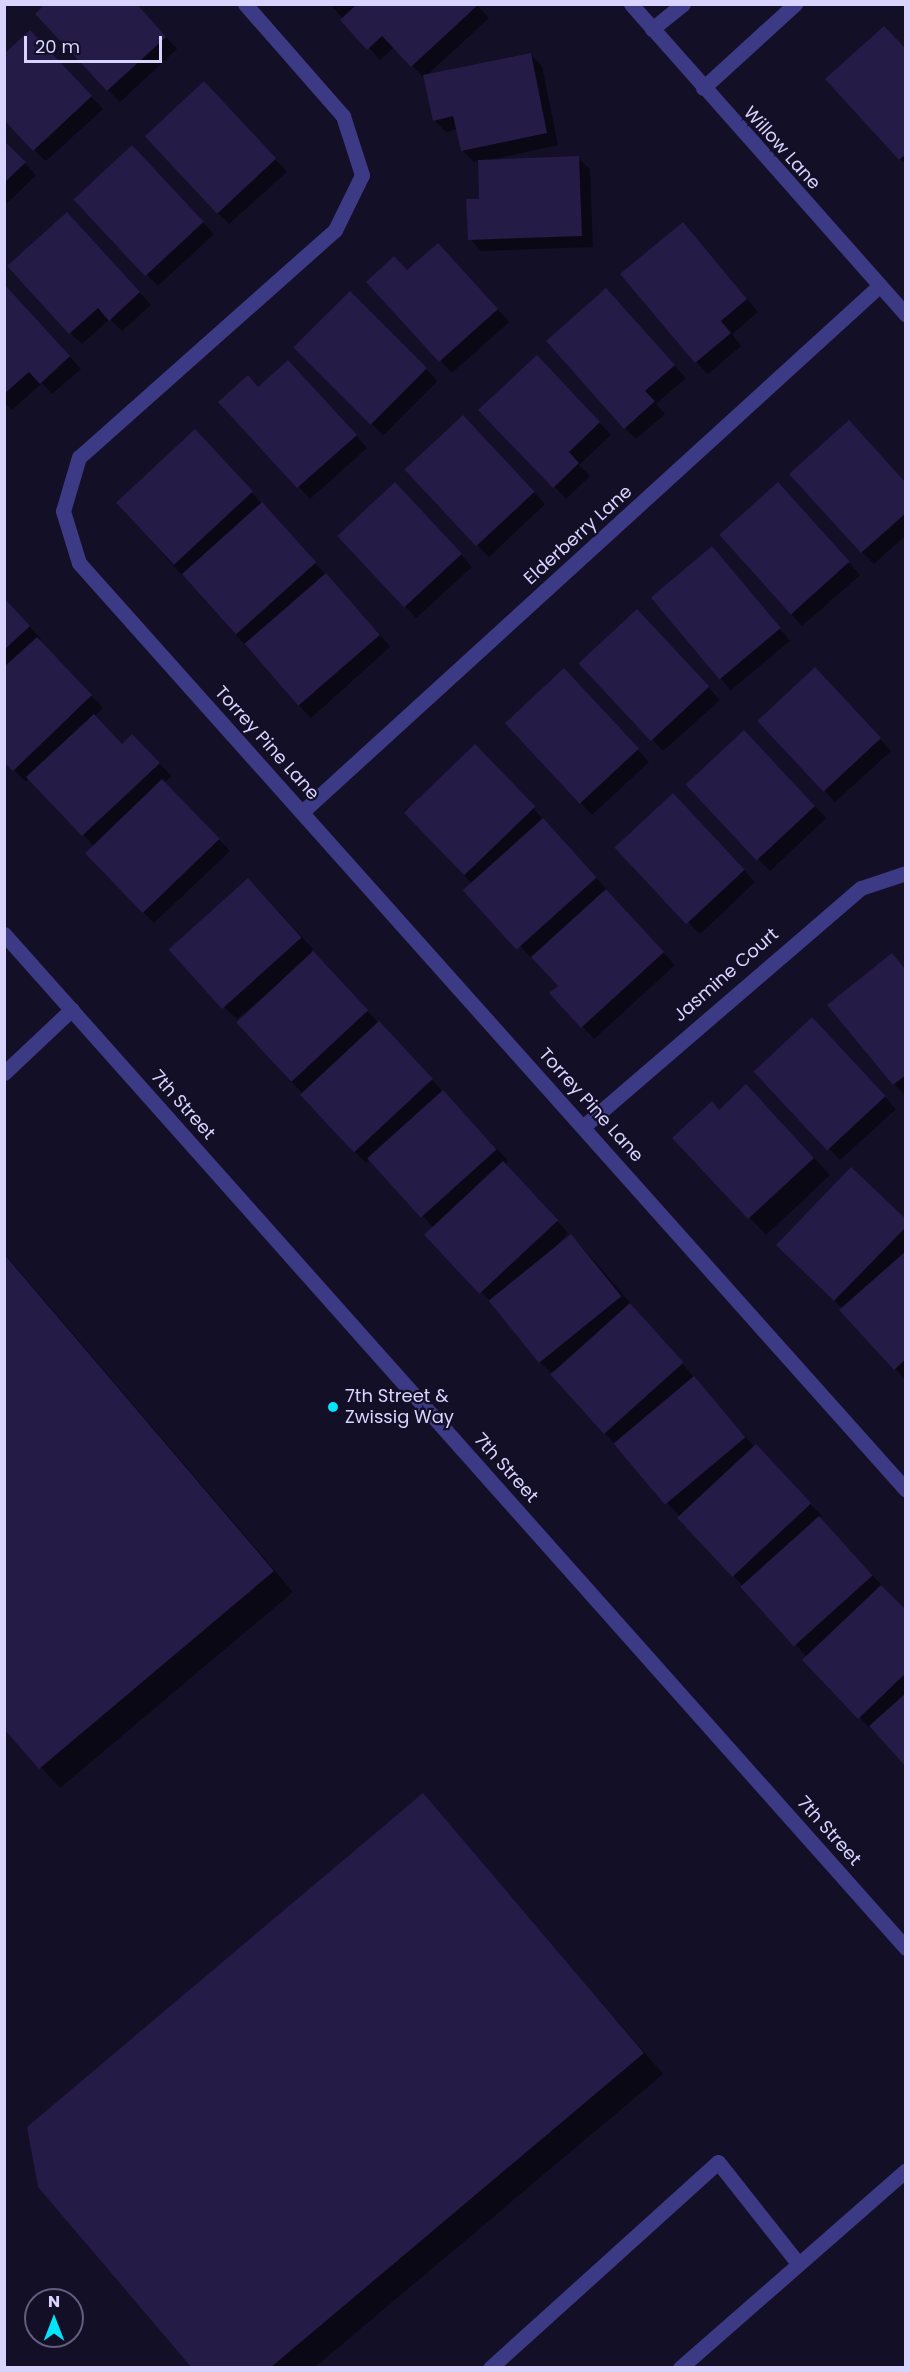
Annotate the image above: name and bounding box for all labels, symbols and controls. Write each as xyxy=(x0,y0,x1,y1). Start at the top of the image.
scale bar xyxy=(27,24,165,62)
text: 20 m xyxy=(35,34,80,59)
street label: Willow Lane xyxy=(739,102,825,194)
street label: Elderberry Lane xyxy=(519,481,637,589)
street label: Torrey Pine Lane xyxy=(210,682,324,804)
street label: Jasmine Court xyxy=(669,924,783,1026)
street label: Torrey Pine Lane xyxy=(534,1044,648,1166)
street label: 7th Street xyxy=(146,1066,220,1144)
place label: 7th Street & Zwissig Way xyxy=(345,1386,454,1428)
marker: 7th Street & Zwissig Way xyxy=(326,1400,340,1414)
street label: 7th Street xyxy=(469,1429,543,1507)
street label: 7th Street xyxy=(792,1792,866,1870)
north arrow xyxy=(24,2288,84,2348)
text: N xyxy=(48,2290,60,2313)

